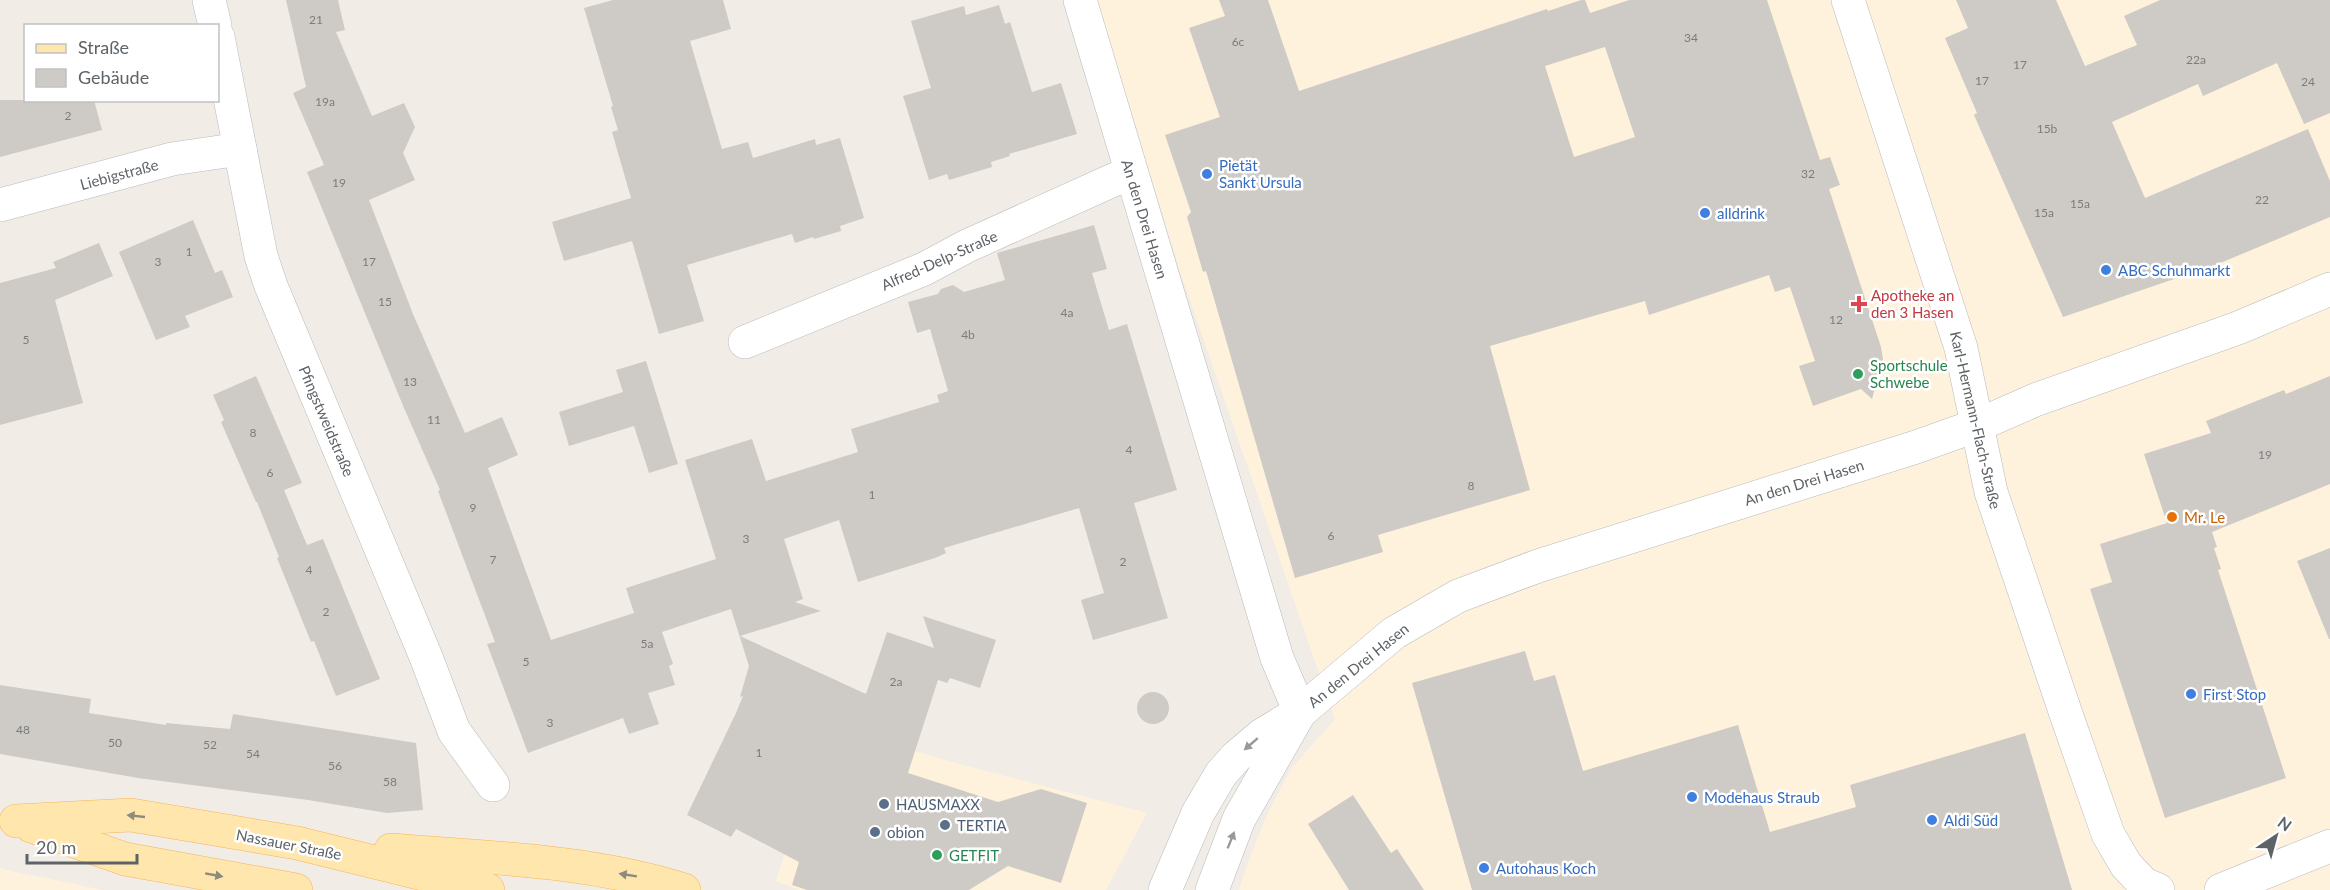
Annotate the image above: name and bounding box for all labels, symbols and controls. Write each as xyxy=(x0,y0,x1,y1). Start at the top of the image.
house number: 21 xyxy=(309,12,323,27)
legend xyxy=(24,24,219,102)
house number: 34 xyxy=(1684,30,1698,45)
house number: 6c xyxy=(1232,34,1245,49)
text: Straße xyxy=(78,36,129,58)
house number: 22a xyxy=(2186,52,2206,67)
house number: 17 xyxy=(2013,57,2027,72)
text: Gebäude xyxy=(78,66,149,88)
house number: 17 xyxy=(1975,73,1989,88)
house number: 24 xyxy=(2301,74,2315,89)
house number: 19a xyxy=(315,94,335,109)
house number: 2 xyxy=(65,108,72,123)
house number: 15b xyxy=(2037,121,2058,136)
street label: Liebigstraße xyxy=(78,155,160,193)
place label: Pietät Sankt Ursula xyxy=(1219,156,1302,191)
street label: An den Drei Hasen xyxy=(1118,157,1172,281)
house number: 32 xyxy=(1801,166,1815,181)
marker: Pietät Sankt Ursula xyxy=(1200,167,1214,181)
house number: 19 xyxy=(332,175,346,190)
house number: 22 xyxy=(2255,192,2269,207)
house number: 15a xyxy=(2070,196,2090,211)
place label: alldrink xyxy=(1717,204,1765,222)
house number: 15a xyxy=(2034,205,2054,220)
marker: alldrink xyxy=(1698,206,1712,220)
street label: Alfred-Delp-Straße xyxy=(878,226,1000,294)
house number: 1 xyxy=(186,244,193,259)
house number: 3 xyxy=(155,254,162,269)
house number: 17 xyxy=(362,254,376,269)
place label: ABC Schuhmarkt xyxy=(2118,261,2231,279)
marker: ABC Schuhmarkt xyxy=(2099,263,2113,277)
place label: Apotheke an den 3 Hasen xyxy=(1871,286,1954,321)
house number: 15 xyxy=(378,294,392,309)
marker: Apotheke an den 3 Hasen xyxy=(1852,297,1866,311)
house number: 4a xyxy=(1061,305,1073,320)
house number: 12 xyxy=(1829,312,1843,327)
house number: 4b xyxy=(961,327,975,342)
street label: Karl-Hermann-Flach-Straße xyxy=(1947,329,2005,511)
house number: 5 xyxy=(23,332,30,347)
place label: Sportschule Schwebe xyxy=(1870,356,1948,391)
street label: Pfingstweidstraße xyxy=(296,363,358,479)
marker: Sportschule Schwebe xyxy=(1851,367,1865,381)
house number: 13 xyxy=(403,374,417,389)
house number: 11 xyxy=(427,412,441,427)
house number: 8 xyxy=(250,425,257,440)
house number: 4 xyxy=(1126,442,1133,457)
house number: 19 xyxy=(2258,447,2272,462)
street label: An den Drei Hasen xyxy=(1742,455,1866,509)
house number: 6 xyxy=(267,465,274,480)
house number: 8 xyxy=(1468,478,1475,493)
house number: 1 xyxy=(869,487,876,502)
house number: 9 xyxy=(470,500,477,515)
place label: Mr. Le xyxy=(2184,508,2225,526)
marker: Mr. Le xyxy=(2165,510,2179,524)
house number: 6 xyxy=(1328,528,1335,543)
house number: 3 xyxy=(743,531,750,546)
house number: 7 xyxy=(490,552,497,567)
house number: 2 xyxy=(1120,554,1127,569)
house number: 4 xyxy=(306,562,313,577)
house number: 2 xyxy=(323,604,330,619)
street label: An den Drei Hasen xyxy=(1304,619,1412,711)
house number: 5a xyxy=(641,636,653,651)
house number: 5 xyxy=(523,654,530,669)
house number: 2a xyxy=(890,674,902,689)
place label: First Stop xyxy=(2203,685,2266,703)
marker: First Stop xyxy=(2184,687,2198,701)
house number: 3 xyxy=(547,715,554,730)
house number: 48 xyxy=(16,722,30,737)
house number: 50 xyxy=(108,735,122,750)
house number: 52 xyxy=(203,737,217,752)
one-way arrow xyxy=(1244,737,1259,750)
house number: 1 xyxy=(756,745,763,760)
house number: 54 xyxy=(246,746,260,761)
house number: 56 xyxy=(328,758,342,773)
house number: 58 xyxy=(383,774,397,789)
place label: Modehaus Straub xyxy=(1704,788,1820,806)
marker: Modehaus Straub xyxy=(1685,790,1699,804)
place label: HAUSMAXX xyxy=(896,795,980,813)
marker: HAUSMAXX xyxy=(877,797,891,811)
north arrow xyxy=(2246,806,2306,866)
place label: Aldi Süd xyxy=(1944,811,1998,829)
one-way arrow xyxy=(126,812,145,821)
text: N xyxy=(2275,812,2296,835)
marker: Aldi Süd xyxy=(1925,813,1939,827)
place label: TERTIA xyxy=(957,816,1008,834)
marker: TERTIA xyxy=(938,818,952,832)
place label: obion xyxy=(887,823,924,841)
street label: Nassauer Straße xyxy=(235,825,343,863)
marker: obion xyxy=(868,825,882,839)
scale bar xyxy=(27,827,136,865)
one-way arrow xyxy=(1226,831,1236,849)
text: 20 m xyxy=(36,836,76,858)
place label: GETFIT xyxy=(949,846,999,864)
marker: GETFIT xyxy=(930,848,944,862)
place label: Autohaus Koch xyxy=(1496,859,1596,877)
marker: Autohaus Koch xyxy=(1477,861,1491,875)
one-way arrow xyxy=(618,870,637,879)
one-way arrow xyxy=(204,871,223,880)

